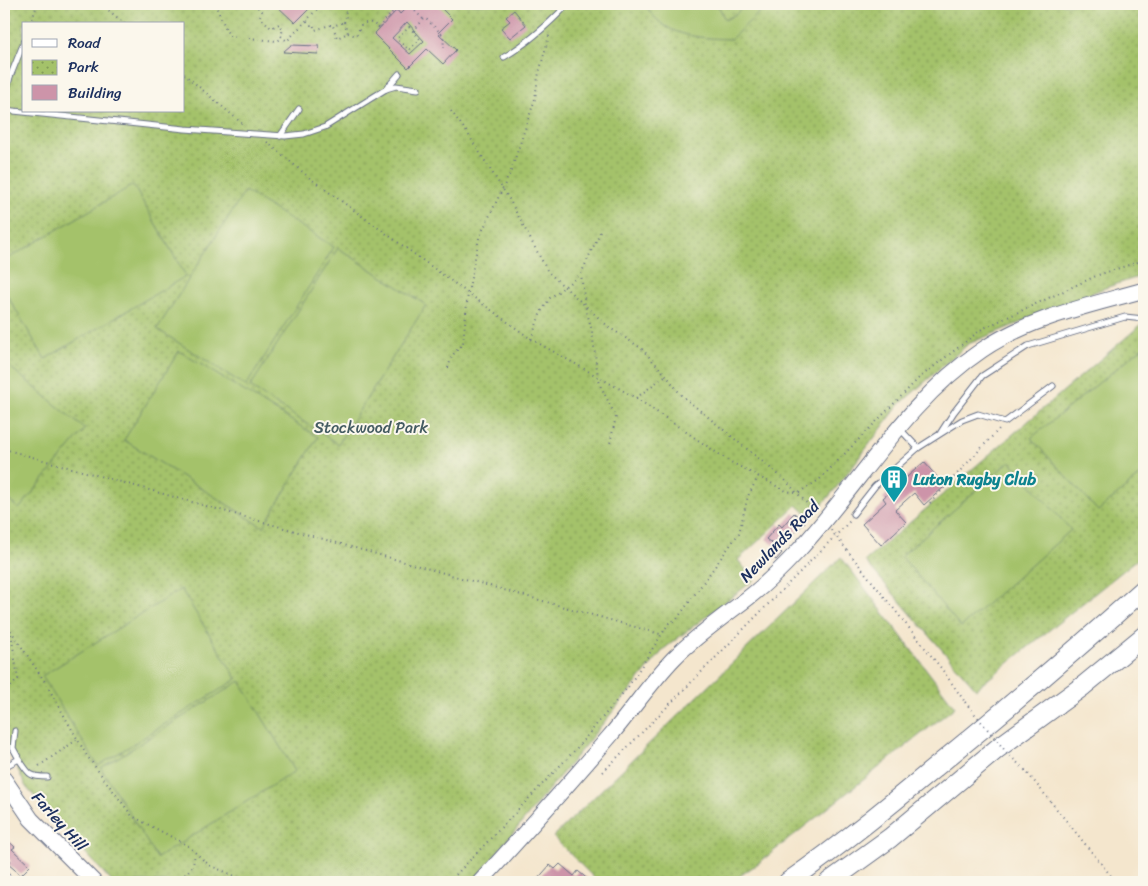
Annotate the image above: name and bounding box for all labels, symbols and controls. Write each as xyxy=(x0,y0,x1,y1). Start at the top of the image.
legend xyxy=(22,22,185,112)
text: Road xyxy=(68,30,101,56)
text: Park xyxy=(68,54,99,80)
text: Building xyxy=(68,80,122,106)
park label: Stockwood Park xyxy=(314,413,429,442)
building icon: Luton Rugby Club xyxy=(879,464,909,503)
place label: Luton Rugby Club xyxy=(913,465,1036,494)
street label: Newlands Road xyxy=(732,492,828,589)
street label: Farley Hill xyxy=(24,784,95,859)

